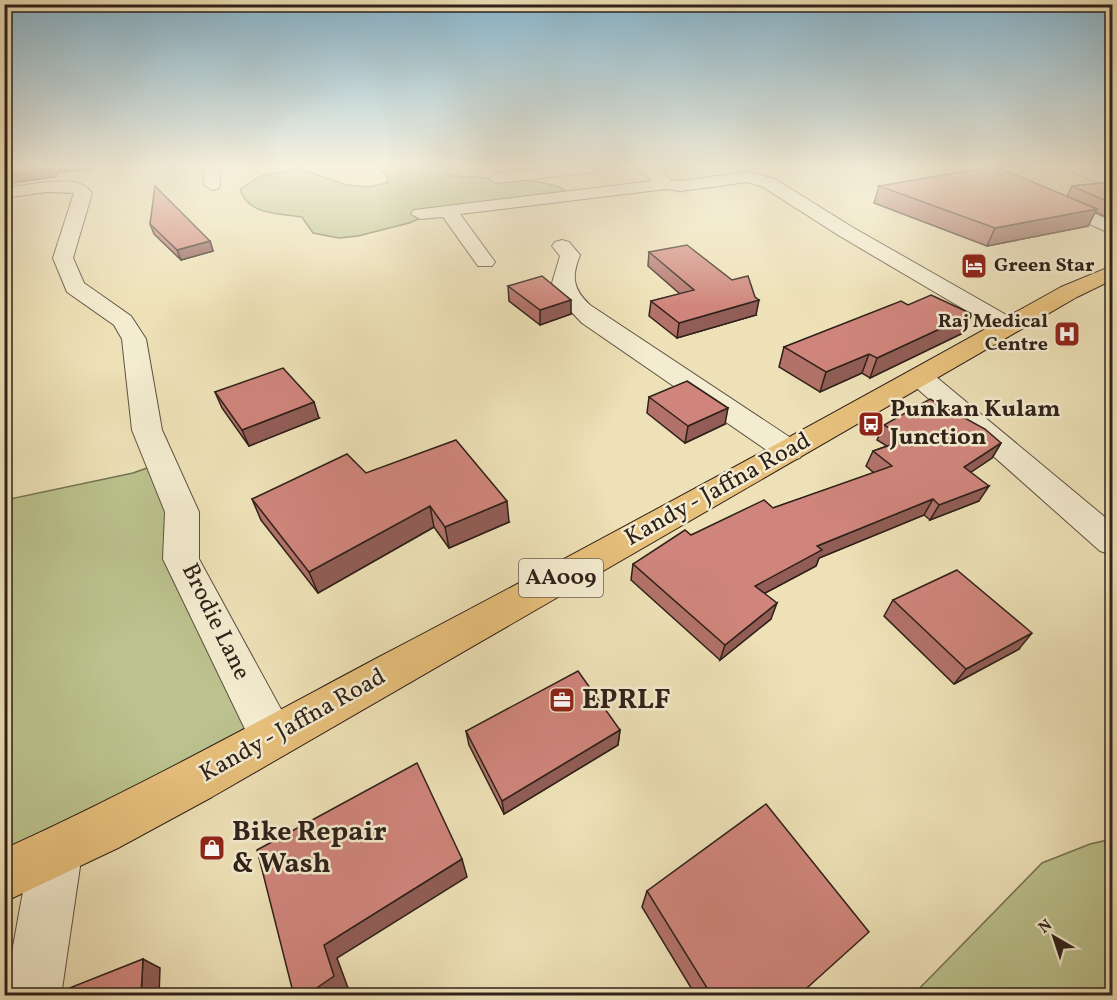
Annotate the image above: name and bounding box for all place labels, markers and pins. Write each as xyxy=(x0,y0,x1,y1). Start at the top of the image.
hotel icon: Green Star xyxy=(959,251,989,281)
place label: Green Star xyxy=(994,252,1095,280)
place label: Raj Medical Centre xyxy=(938,308,1048,359)
hospital icon: Raj Medical Centre xyxy=(1052,319,1082,349)
place label: Punkan Kulam Junction xyxy=(889,393,1061,455)
bus stop icon: Punkan Kulam Junction xyxy=(856,409,886,439)
place label: EPRLF xyxy=(582,681,670,720)
office icon: EPRLF xyxy=(547,685,577,715)
place label: Bike Repair & Wash xyxy=(232,813,387,884)
shop icon: Bike Repair & Wash xyxy=(197,833,227,863)

